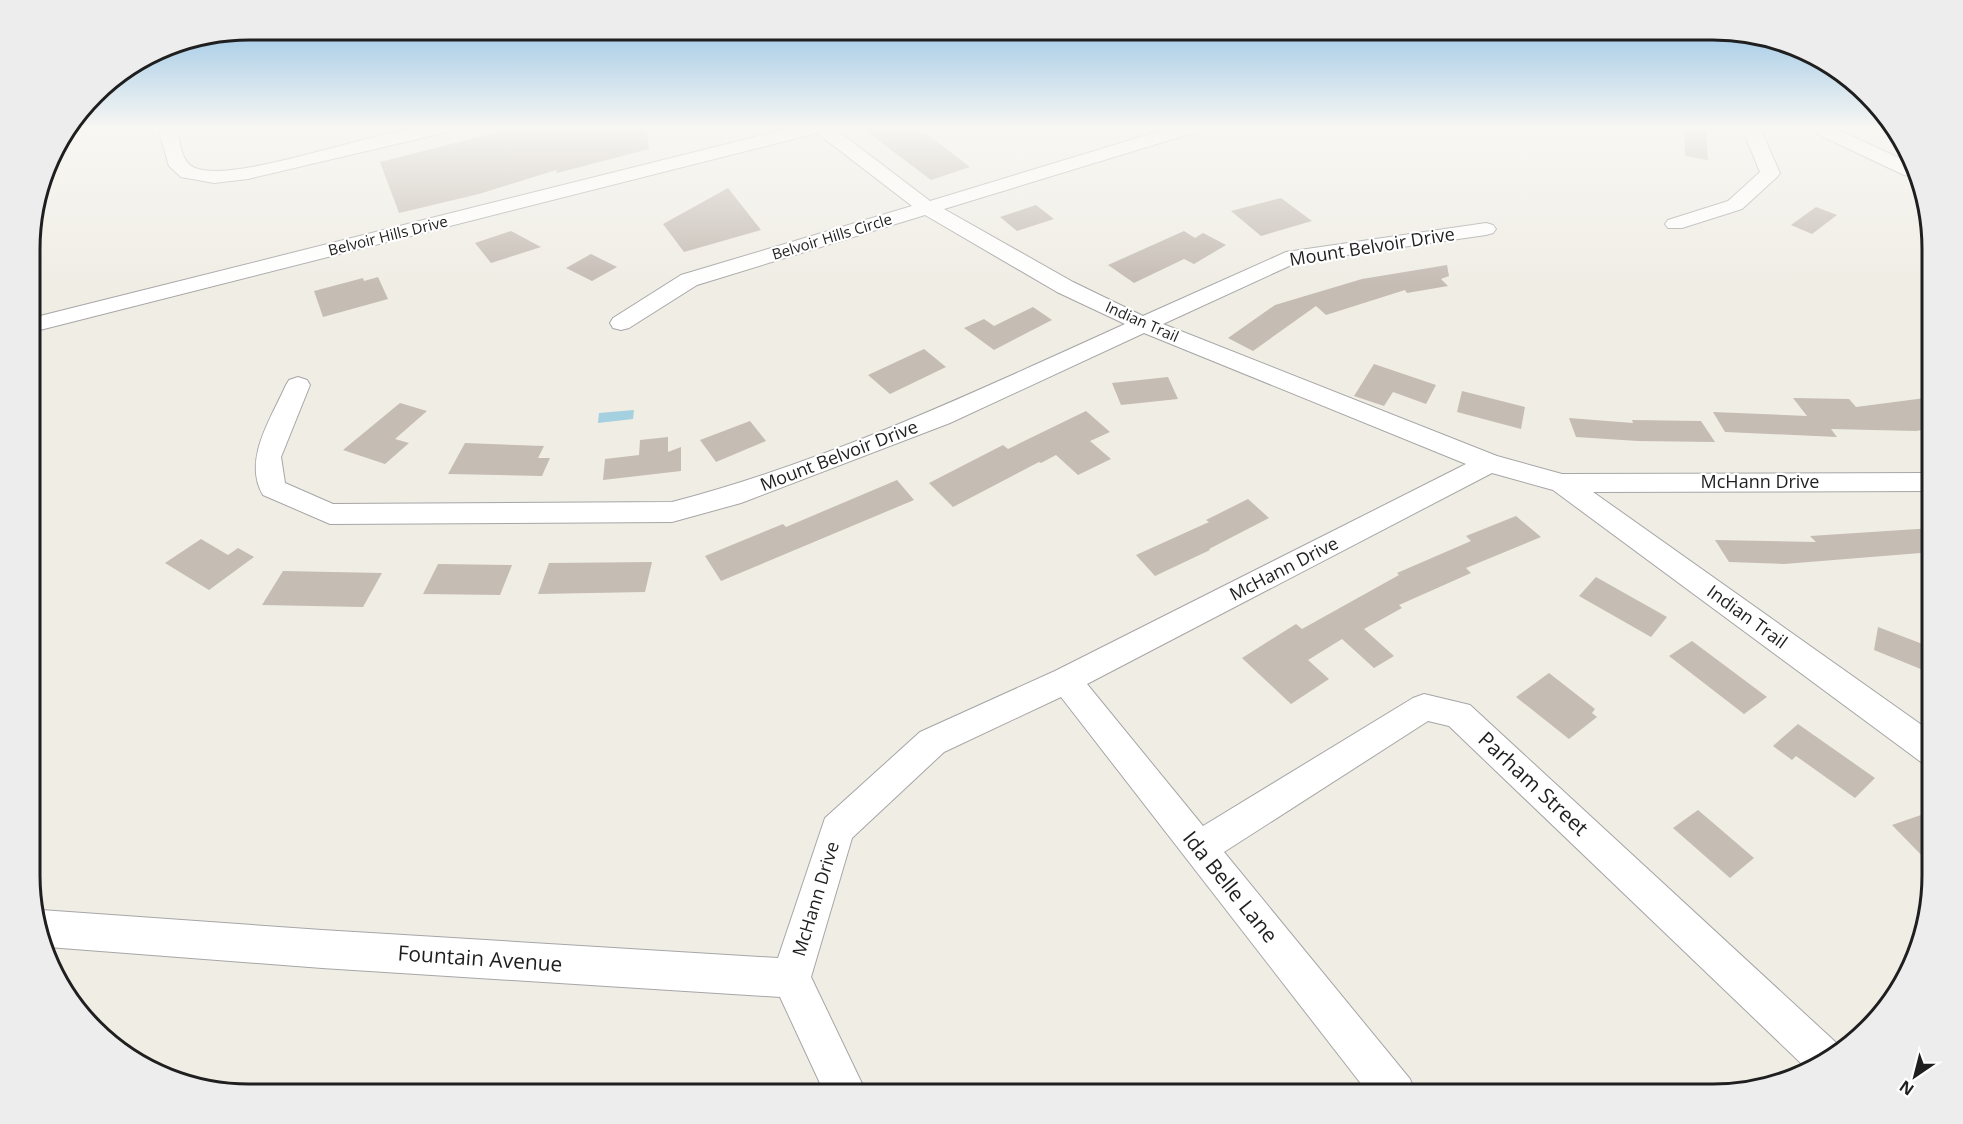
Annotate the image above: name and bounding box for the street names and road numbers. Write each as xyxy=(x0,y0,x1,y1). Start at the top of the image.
street label: Belvoir Hills Circle xyxy=(769,208,894,264)
street label: Belvoir Hills Drive xyxy=(326,211,450,260)
street label: Mount Belvoir Drive xyxy=(1288,221,1456,271)
street label: Indian Trail xyxy=(1103,296,1182,346)
street label: Mount Belvoir Drive xyxy=(756,414,921,496)
street label: McHann Drive xyxy=(1701,469,1819,493)
street label: McHann Drive xyxy=(1225,530,1342,606)
street label: Indian Trail xyxy=(1703,579,1793,653)
street label: Parham Street xyxy=(1473,725,1595,842)
street label: Ida Belle Lane xyxy=(1177,825,1285,948)
street label: McHann Drive xyxy=(786,838,844,959)
street label: Fountain Avenue xyxy=(397,938,563,978)

